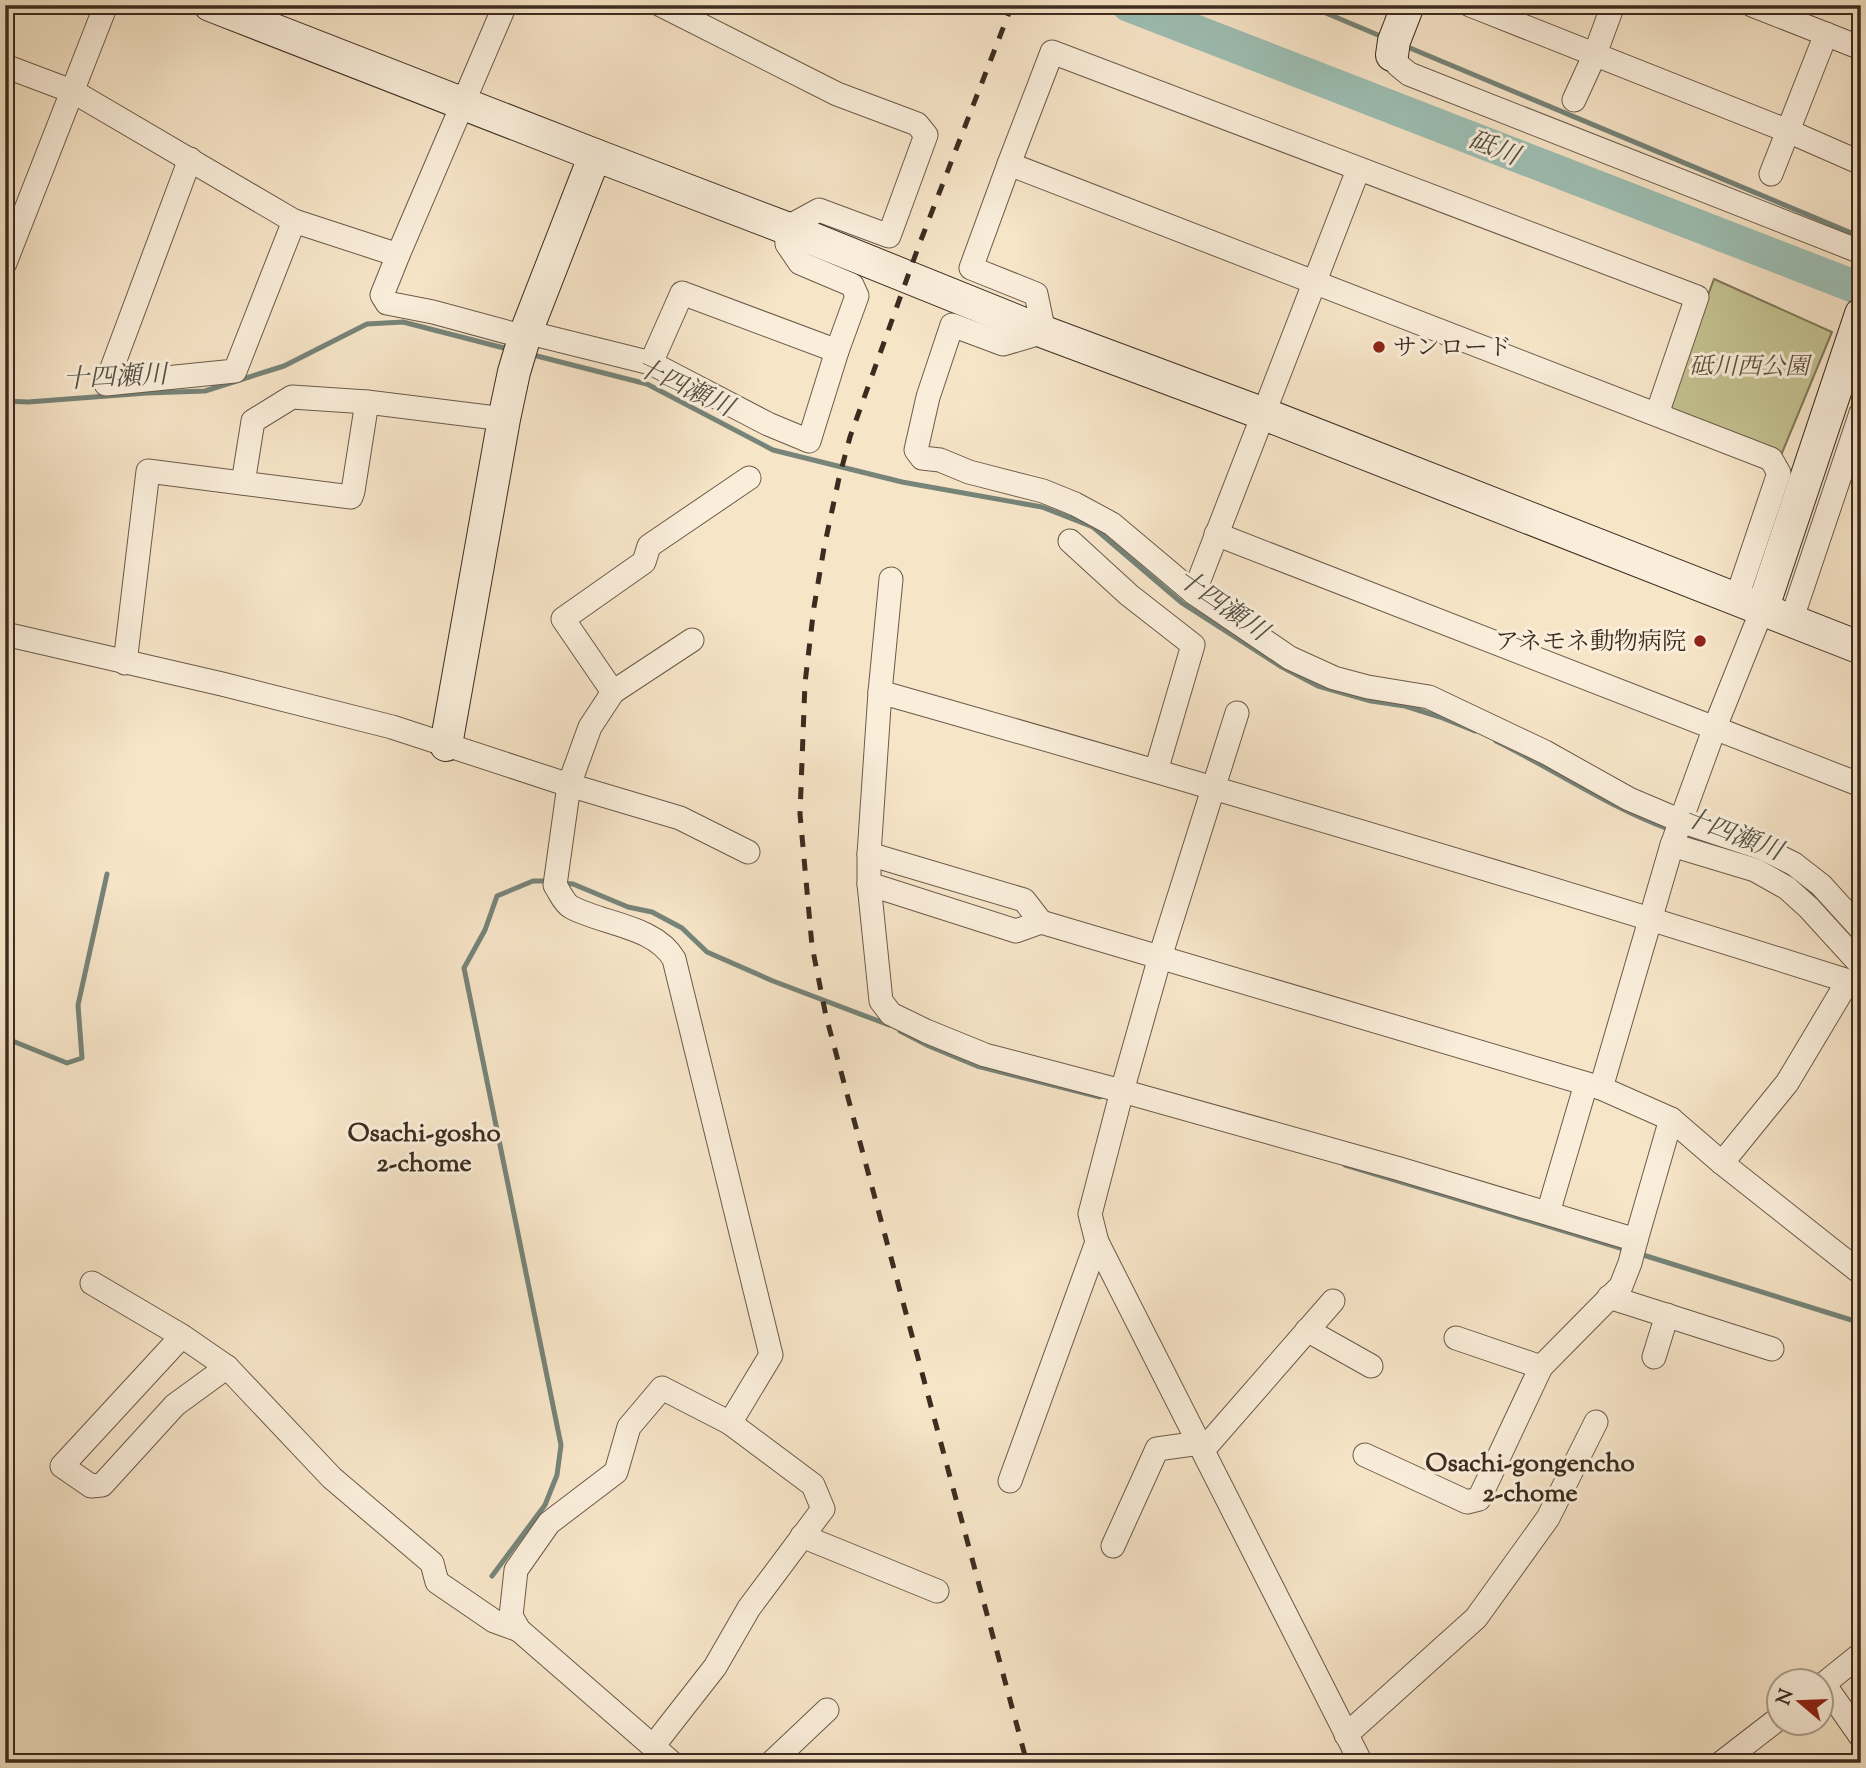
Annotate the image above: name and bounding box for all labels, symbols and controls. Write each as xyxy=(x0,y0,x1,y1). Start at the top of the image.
water label: 砥川 xyxy=(1462,123,1527,177)
place label: サンロード xyxy=(1393,332,1512,366)
marker: サンロード xyxy=(1371,339,1387,355)
water label: 十四瀬川 xyxy=(629,350,742,428)
park label: 砥川西公園 xyxy=(1689,351,1813,385)
water label: 十四瀬川 xyxy=(62,357,171,400)
water label: 十四瀬川 xyxy=(1168,561,1277,653)
place label: アネモネ動物病院 xyxy=(1495,626,1686,660)
marker: アネモネ動物病院 xyxy=(1692,633,1708,649)
water label: 十四瀬川 xyxy=(1677,799,1790,872)
district label: Osachi-gosho 2-chome xyxy=(347,1116,501,1183)
district label: Osachi-gongencho 2-chome xyxy=(1425,1446,1635,1513)
north arrow xyxy=(1764,1666,1834,1736)
text: N xyxy=(1771,1686,1802,1709)

